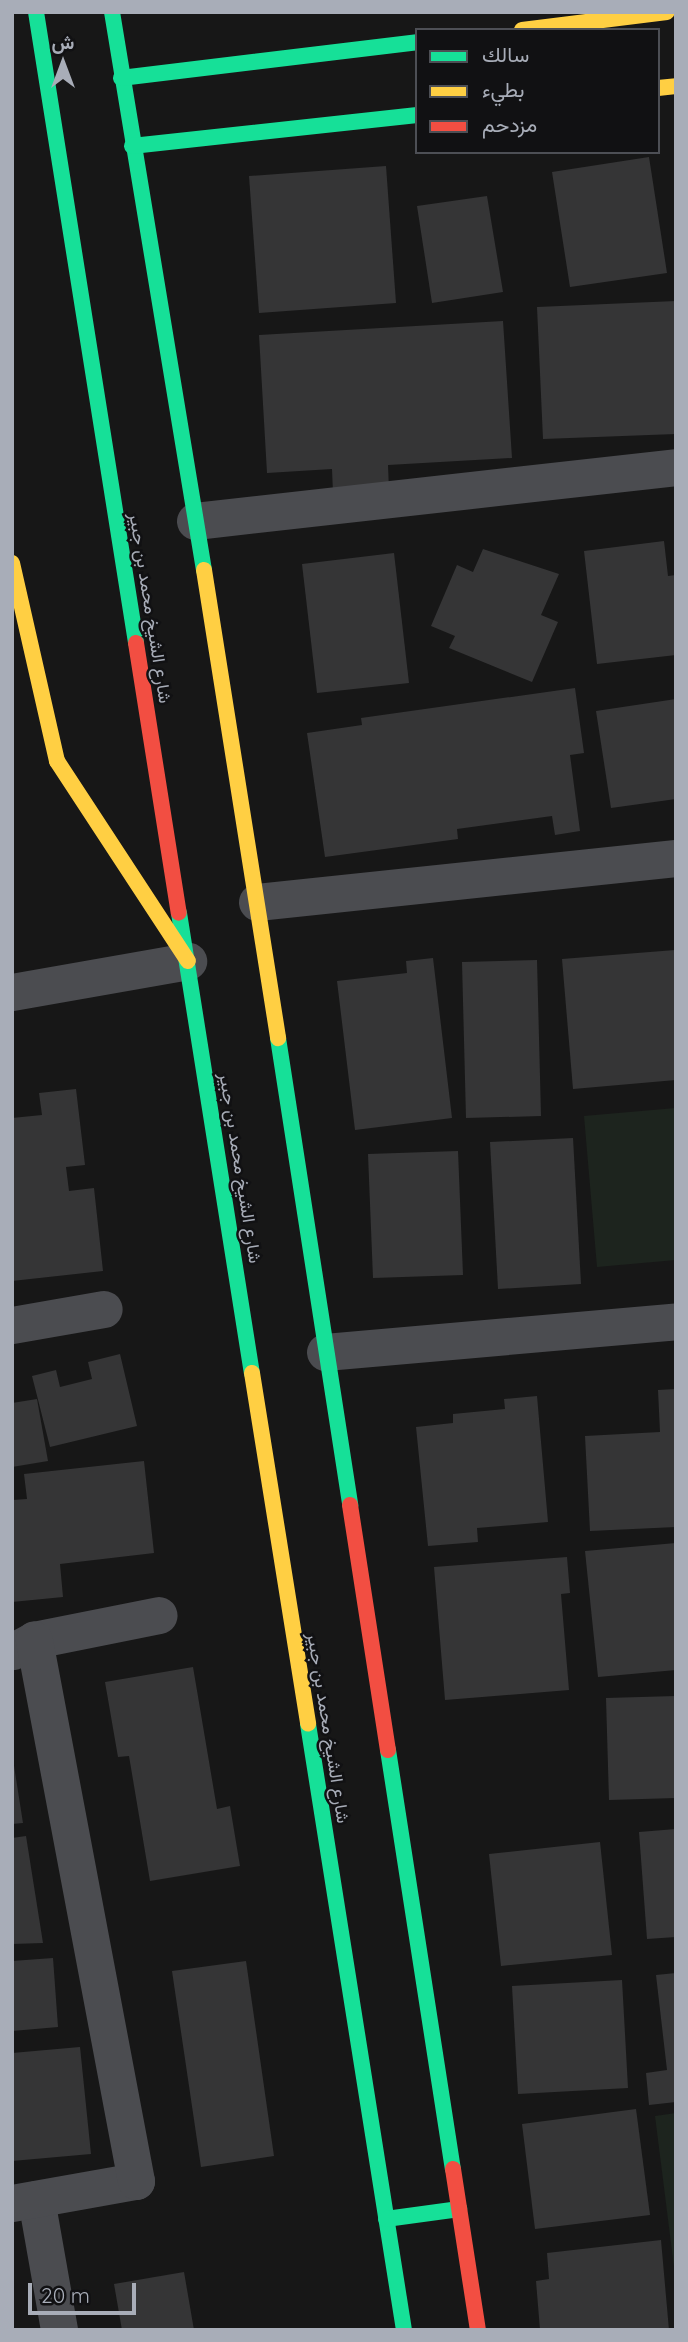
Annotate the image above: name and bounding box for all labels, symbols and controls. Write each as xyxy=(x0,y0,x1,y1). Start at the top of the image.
north arrow xyxy=(28,28,98,98)
legend xyxy=(415,28,660,154)
text: ش xyxy=(52,30,74,54)
text: سالك xyxy=(482,41,529,67)
text: بطيء xyxy=(482,76,525,102)
text: مزدحم xyxy=(482,111,537,137)
street label: شارع الشيخ محمد بن جبير xyxy=(124,511,176,705)
street label: شارع الشيخ محمد بن جبير xyxy=(214,1071,266,1265)
street label: شارع الشيخ محمد بن جبير xyxy=(302,1631,354,1825)
scale bar xyxy=(32,2268,140,2312)
text: 20 m xyxy=(41,2282,90,2308)

